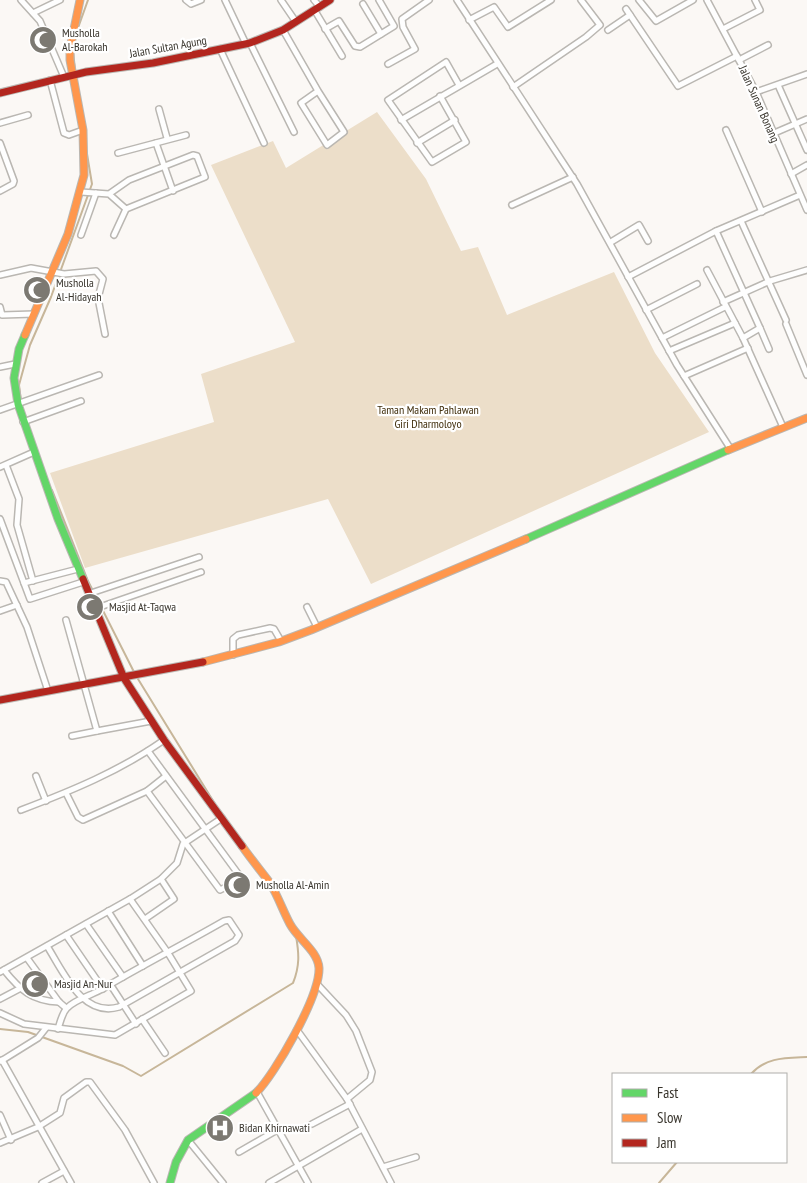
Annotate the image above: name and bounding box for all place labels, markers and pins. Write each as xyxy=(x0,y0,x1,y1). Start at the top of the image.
mosque icon: Musholla Al-Barokah xyxy=(28,25,58,55)
place label: Musholla Al-Barokah xyxy=(62,25,108,54)
mosque icon: Musholla Al-Hidayah xyxy=(22,275,52,305)
place label: Musholla Al-Hidayah xyxy=(56,275,102,304)
mosque icon: Masjid At-Taqwa xyxy=(75,592,105,622)
place label: Masjid At-Taqwa xyxy=(109,599,176,614)
mosque icon: Musholla Al-Amin xyxy=(222,870,252,900)
place label: Musholla Al-Amin xyxy=(256,877,329,892)
mosque icon: Masjid An-Nur xyxy=(20,969,50,999)
place label: Masjid An-Nur xyxy=(54,976,113,991)
hospital icon: Bidan Khirnawati xyxy=(205,1113,235,1143)
place label: Bidan Khirnawati xyxy=(239,1120,310,1135)

